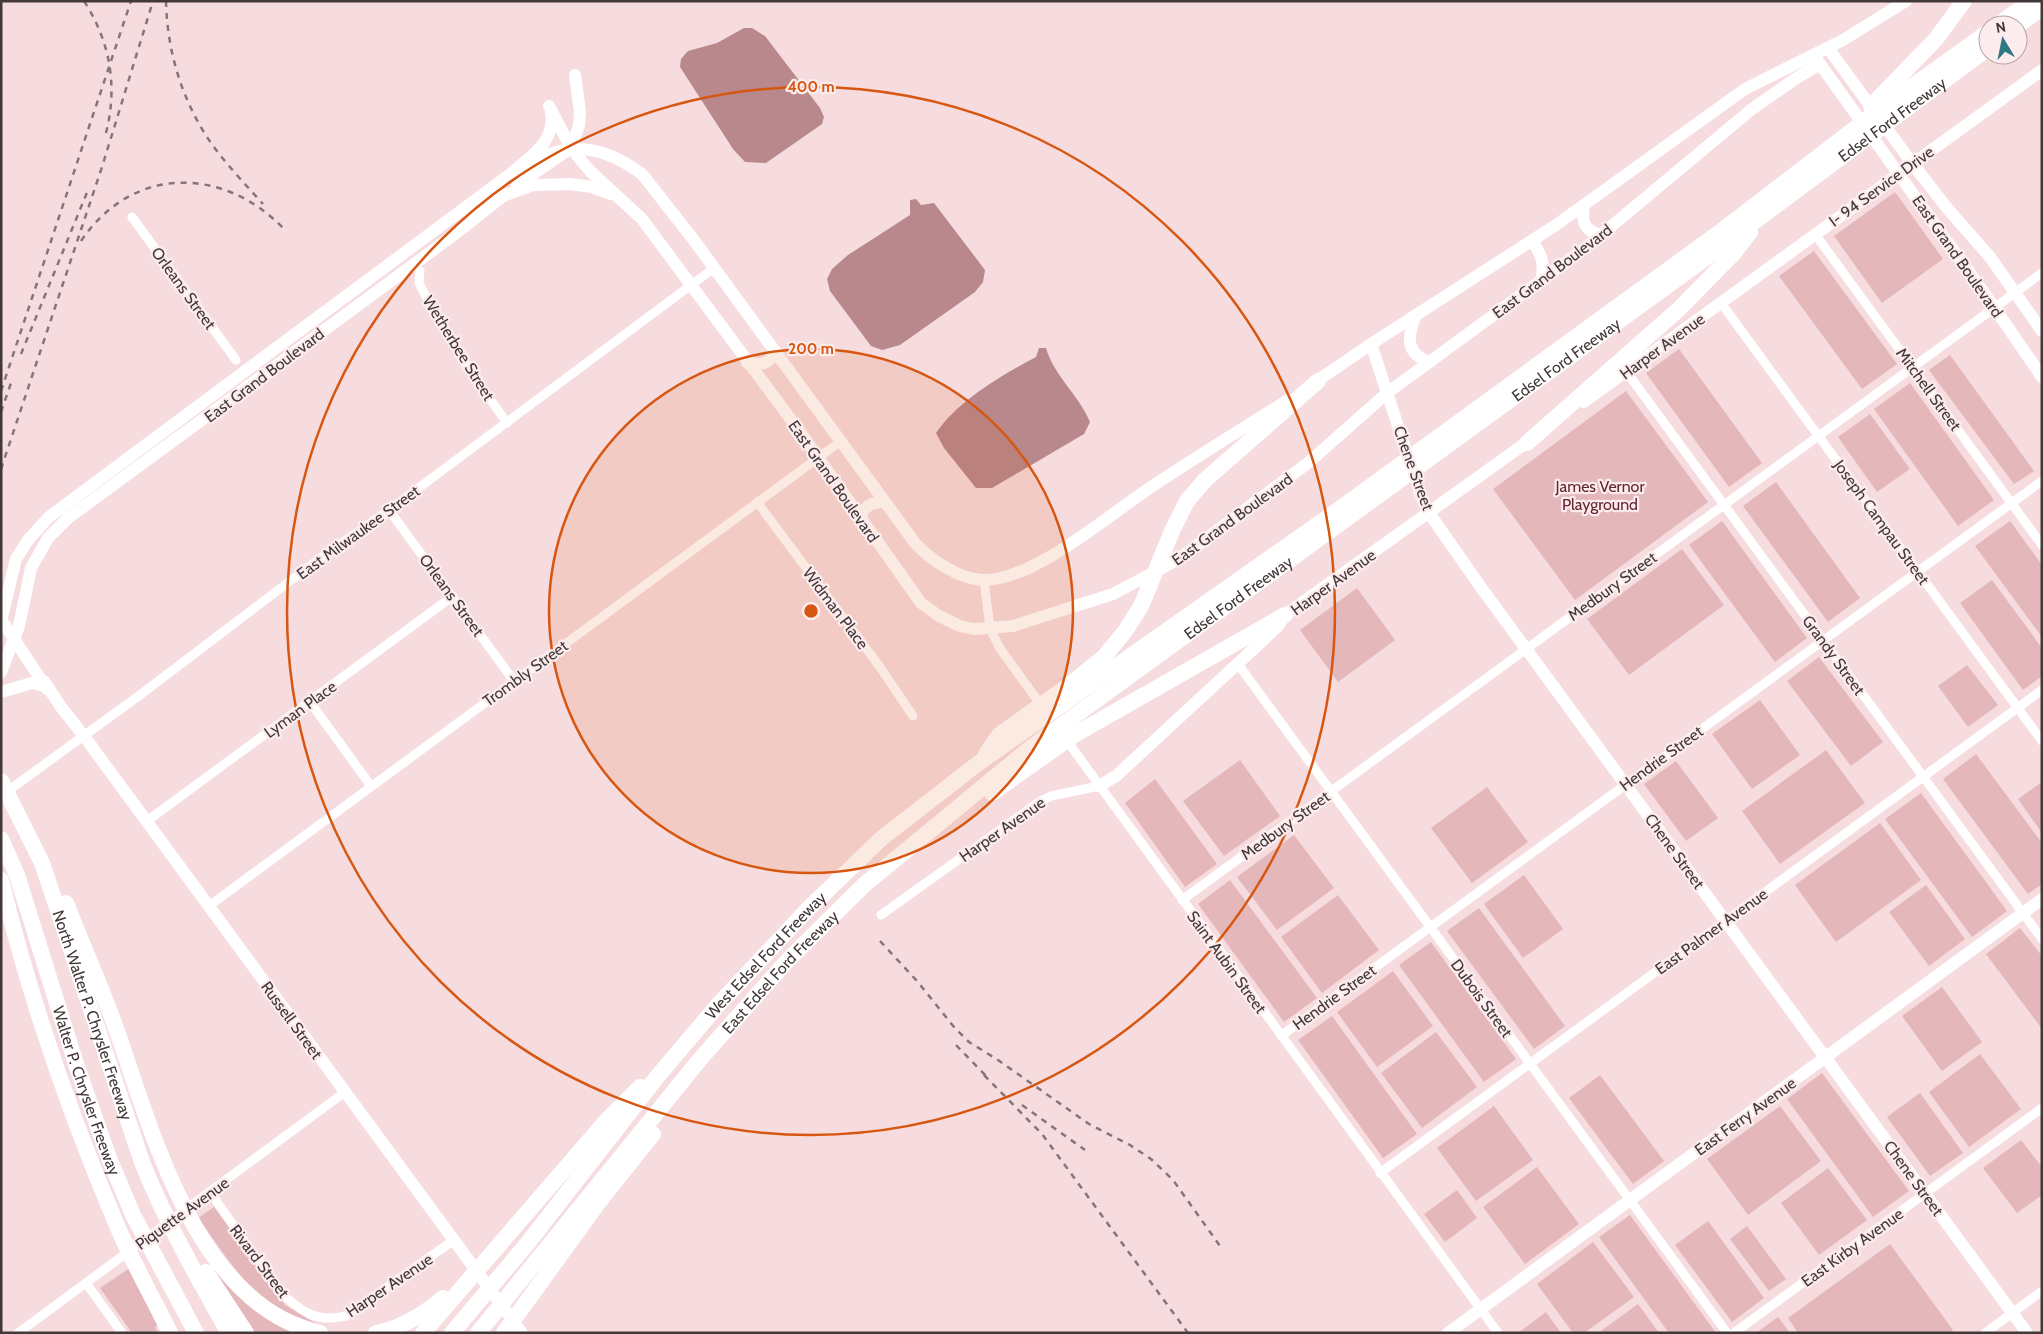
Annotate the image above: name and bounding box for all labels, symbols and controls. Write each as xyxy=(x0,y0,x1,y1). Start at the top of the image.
north arrow xyxy=(1978,15,2028,65)
text: N xyxy=(1994,17,2007,37)
street label: Edsel Ford Freeway xyxy=(1835,73,1950,166)
text: 400 m xyxy=(788,78,834,96)
street label: I- 94 Service Drive xyxy=(1825,142,1937,231)
street label: East Grand Boulevard xyxy=(1908,192,2007,321)
street label: East Grand Boulevard xyxy=(1489,220,1616,323)
street label: Orleans Street xyxy=(147,243,220,334)
street label: Wetherbee Street xyxy=(419,292,499,405)
street label: Harper Avenue xyxy=(1616,309,1708,384)
street label: Edsel Ford Freeway xyxy=(1508,314,1624,406)
street label: East Grand Boulevard xyxy=(201,324,328,427)
text: 200 m xyxy=(788,340,834,358)
street label: Mitchell Street xyxy=(1892,344,1965,435)
street label: East Grand Boulevard xyxy=(784,417,883,546)
street label: Chene Street xyxy=(1389,423,1438,514)
street label: Joseph Campau Street xyxy=(1829,455,1934,589)
street label: East Grand Boulevard xyxy=(1168,469,1296,570)
park label: James Vernor Playground xyxy=(1555,477,1645,514)
street label: East Milwaukee Street xyxy=(293,481,424,583)
street label: Harper Avenue xyxy=(1287,545,1379,620)
street label: Medbury Street xyxy=(1564,548,1661,625)
street label: Orleans Street xyxy=(415,550,488,641)
street label: Edsel Ford Freeway xyxy=(1180,552,1296,643)
street label: Widman Place xyxy=(799,564,873,653)
centre of rings xyxy=(802,602,820,620)
street label: Grandy Street xyxy=(1798,612,1869,699)
street label: Trombly Street xyxy=(479,636,572,711)
street label: Lyman Place xyxy=(260,677,340,742)
street label: Hendrie Street xyxy=(1616,721,1707,795)
street label: Medbury Street xyxy=(1237,787,1334,864)
street label: Harper Avenue xyxy=(956,793,1049,866)
street label: Chene Street xyxy=(1641,810,1709,893)
street label: East Palmer Avenue xyxy=(1651,884,1771,979)
street label: West Edsel Ford Freeway xyxy=(701,888,830,1023)
street label: East Edsel Ford Freeway xyxy=(718,907,843,1038)
street label: Saint Aubin Street xyxy=(1183,907,1271,1018)
street label: North Walter P. Chrysler Freeway xyxy=(48,909,138,1123)
street label: Dubois Street xyxy=(1447,955,1517,1042)
street label: Hendrie Street xyxy=(1289,960,1380,1034)
street label: Russell Street xyxy=(257,978,327,1063)
street label: Walter P. Chrysler Freeway xyxy=(49,1004,125,1178)
street label: East Ferry Avenue xyxy=(1691,1073,1800,1160)
street label: Chene Street xyxy=(1880,1137,1948,1220)
street label: Piquette Avenue xyxy=(132,1173,233,1254)
street label: East Kirby Avenue xyxy=(1798,1204,1907,1291)
street label: Rivard Street xyxy=(226,1221,294,1302)
street label: Harper Avenue xyxy=(342,1249,436,1321)

